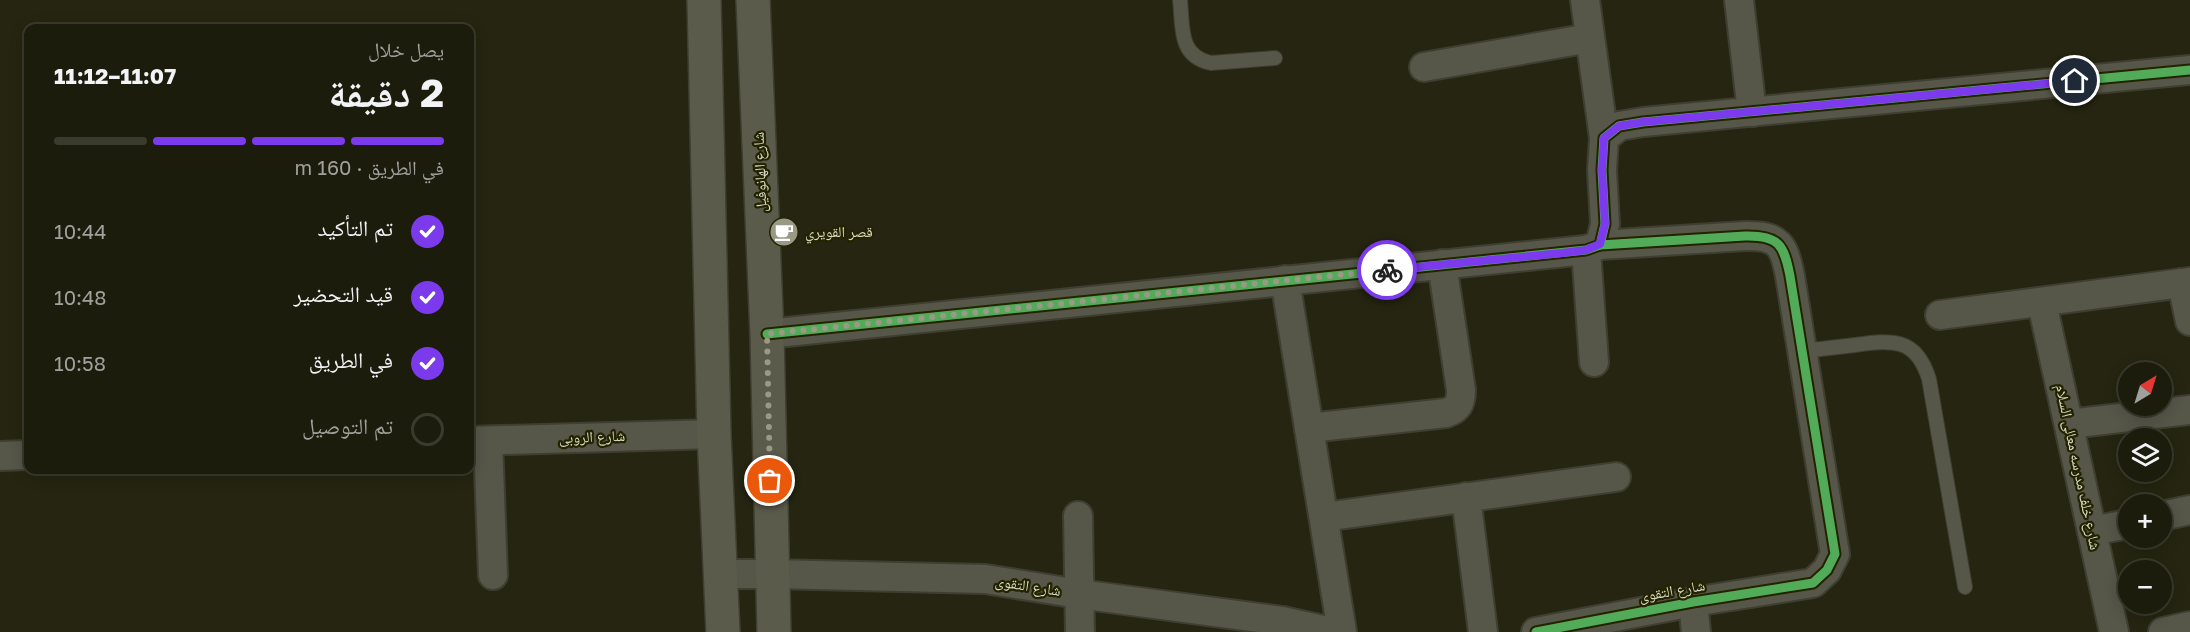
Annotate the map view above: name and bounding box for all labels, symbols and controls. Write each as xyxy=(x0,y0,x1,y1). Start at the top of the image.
text: يصل خلال xyxy=(368,37,444,61)
pin xyxy=(2049,55,2100,106)
text: 11:07–11:12 xyxy=(54,62,176,89)
icon: home xyxy=(2058,64,2091,97)
text: 2 دقيقة xyxy=(329,69,444,116)
street label: شارع الهانوفيل xyxy=(749,131,771,212)
text: في الطريق · 160 m xyxy=(295,155,444,179)
text: تم التأكيد xyxy=(317,214,393,241)
icon: check xyxy=(411,215,444,248)
cafe icon: قصر القويري xyxy=(768,216,800,248)
text: 10:44 xyxy=(54,219,107,243)
place label: قصر القويري xyxy=(805,222,873,244)
courier xyxy=(1357,240,1417,300)
icon: bike xyxy=(1371,254,1404,287)
text: قيد التحضير xyxy=(294,280,393,307)
icon: check xyxy=(411,281,444,314)
text: 10:48 xyxy=(54,285,107,309)
text: في الطريق xyxy=(309,346,393,373)
icon: check xyxy=(411,347,444,380)
text: 10:58 xyxy=(54,351,106,375)
north arrow xyxy=(2118,362,2172,416)
map controls xyxy=(2118,362,2172,614)
street label: شارع خلف مدرسه معالى السلام xyxy=(2051,382,2105,552)
text: تم التوصيل xyxy=(302,412,393,439)
street label: شارع الروبى xyxy=(558,426,626,448)
button: layers xyxy=(2118,428,2172,482)
pin xyxy=(744,455,795,506)
icon: bag xyxy=(753,464,786,497)
button: + xyxy=(2118,494,2172,548)
button: − xyxy=(2118,560,2172,614)
street label: شارع التقوى xyxy=(994,571,1063,601)
street label: شارع التقوى xyxy=(1638,575,1707,607)

